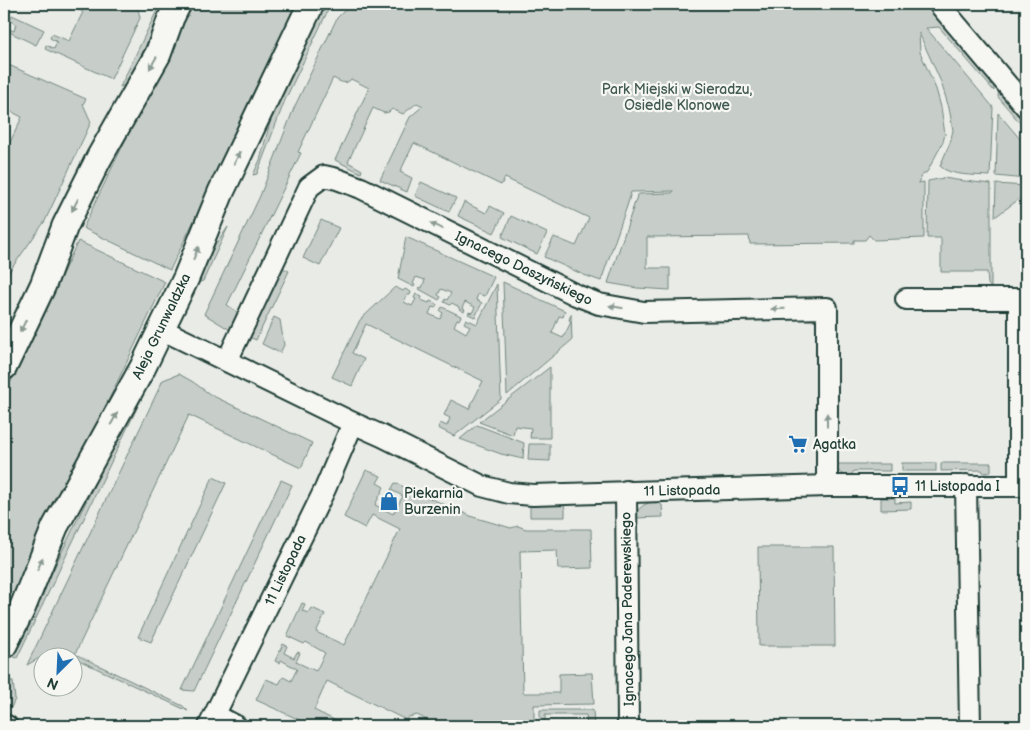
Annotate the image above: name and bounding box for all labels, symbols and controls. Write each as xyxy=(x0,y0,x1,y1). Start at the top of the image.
one-way arrow xyxy=(149,56,158,69)
park label: Park Miejski w Sieradzu, Osiedle Klonowe xyxy=(602,81,752,114)
one-way arrow xyxy=(234,151,242,165)
one-way arrow xyxy=(71,198,79,212)
one-way arrow xyxy=(430,222,444,230)
street label: Ignacego Daszyńskiego xyxy=(452,228,595,309)
one-way arrow xyxy=(192,246,200,260)
street label: Aleja Grunwaldzka xyxy=(128,270,194,382)
one-way arrow xyxy=(608,303,624,311)
one-way arrow xyxy=(770,305,786,313)
one-way arrow xyxy=(19,319,27,333)
one-way arrow xyxy=(823,412,831,428)
one-way arrow xyxy=(110,413,119,426)
supermarket icon: Agatka xyxy=(787,433,809,455)
place label: Agatka xyxy=(813,436,856,453)
bus stop icon: 11 Listopada I xyxy=(889,475,911,497)
place label: 11 Listopada I xyxy=(915,478,1000,495)
street label: 11 Listopada xyxy=(644,481,721,500)
place label: Piekarnia Burzenin xyxy=(404,485,463,518)
shop icon: Piekarnia Burzenin xyxy=(378,490,400,512)
street label: Ignacego Jana Paderewskiego xyxy=(617,512,638,706)
street label: 11 Listopada xyxy=(261,532,310,608)
one-way arrow xyxy=(37,557,45,571)
north arrow xyxy=(32,648,82,698)
text: N xyxy=(45,674,61,693)

